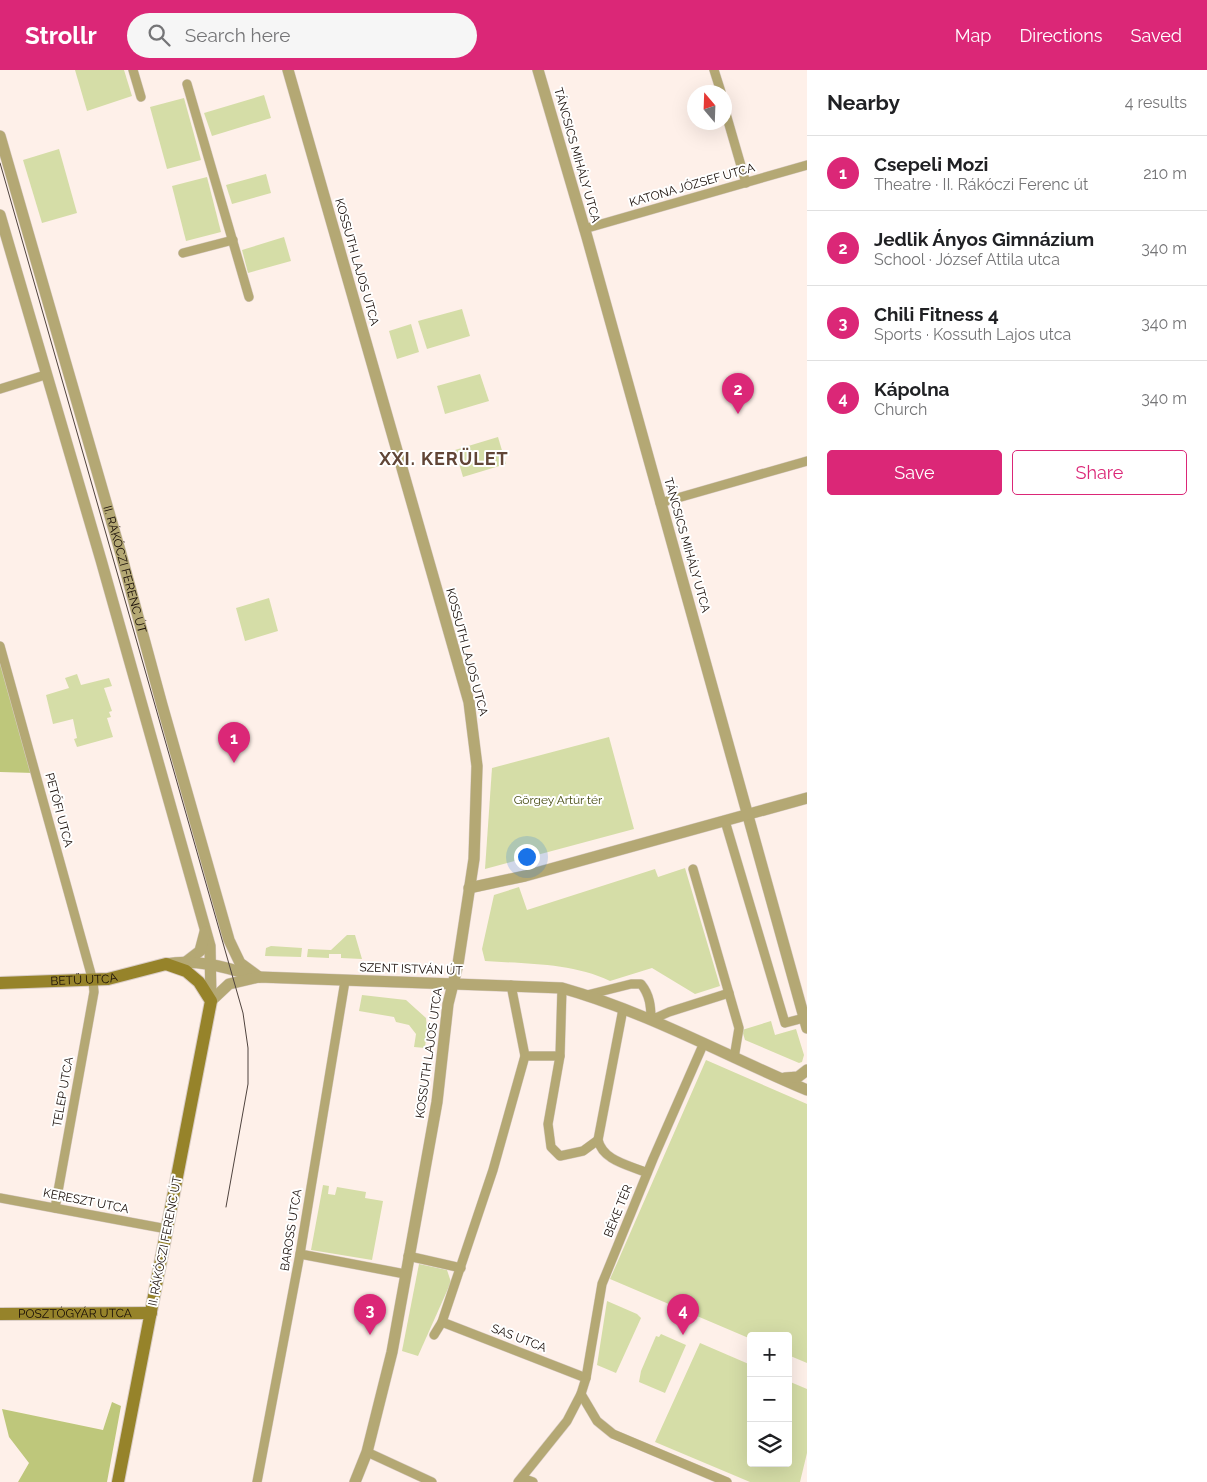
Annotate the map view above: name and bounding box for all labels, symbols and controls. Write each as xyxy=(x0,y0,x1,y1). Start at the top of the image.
search box xyxy=(127,13,477,58)
text: Strollr xyxy=(25,21,97,50)
icon: search xyxy=(145,21,173,49)
text: Search here xyxy=(185,24,290,46)
text: Map xyxy=(955,25,991,46)
text: Directions xyxy=(1019,25,1103,46)
text: Saved xyxy=(1131,25,1182,46)
north arrow xyxy=(687,85,732,130)
street label: TÁNCSICS MIHÁLY UTCA xyxy=(551,86,603,224)
text: Nearby xyxy=(827,90,900,115)
text: 4 results xyxy=(1125,93,1187,112)
text: Csepeli Mozi xyxy=(874,153,988,175)
street label: KATONA JÓZSEF UTCA xyxy=(628,160,756,210)
text: 1 xyxy=(839,164,847,183)
text: 210 m xyxy=(1143,164,1187,183)
text: Theatre · II. Rákóczi Ferenc út xyxy=(874,175,1088,194)
street label: KOSSUTH LAJOS UTCA xyxy=(332,197,382,327)
text: Jedlik Ányos Gimnázium xyxy=(874,228,1094,250)
text: 2 xyxy=(838,239,848,258)
text: 340 m xyxy=(1141,239,1187,258)
text: School · József Attila utca xyxy=(874,250,1060,269)
text: Chili Fitness 4 xyxy=(874,303,999,325)
text: 3 xyxy=(839,314,847,333)
text: 340 m xyxy=(1141,314,1187,333)
text: Sports · Kossuth Lajos utca xyxy=(874,325,1071,344)
pin: 2 xyxy=(722,373,754,414)
text: Kápolna xyxy=(874,378,950,400)
text: 4 xyxy=(838,389,848,408)
text: 340 m xyxy=(1141,389,1187,408)
text: Church xyxy=(874,400,927,419)
district label: XXI. KERÜLET xyxy=(378,447,509,469)
button: Save xyxy=(827,450,1002,495)
button: Share xyxy=(1012,450,1187,495)
street label: TÁNCSICS MIHÁLY UTCA xyxy=(661,476,713,614)
street label: II. RÁKÓCZI FERENC ÚT xyxy=(100,504,149,635)
street label: KOSSUTH LAJOS UTCA xyxy=(443,587,491,717)
pin: 1 xyxy=(218,722,250,763)
street label: PETŐFI UTCA xyxy=(42,771,76,849)
park label: Görgey Artúr tér xyxy=(514,793,603,807)
your location xyxy=(514,844,540,870)
street label: SZENT ISTVÁN ÚT xyxy=(359,960,464,978)
street label: BETŰ UTCA xyxy=(50,970,119,988)
street label: KOSSUTH LAJOS UTCA xyxy=(413,987,445,1119)
street label: TELEP UTCA xyxy=(50,1056,76,1128)
street label: II. RÁKÓCZI FERENC ÚT xyxy=(146,1174,185,1307)
street label: BÉKE TÉR xyxy=(601,1183,635,1239)
street label: KERESZT UTCA xyxy=(42,1186,130,1216)
street label: BAROSS UTCA xyxy=(278,1188,304,1272)
pin: 3 xyxy=(354,1294,386,1335)
pin: 4 xyxy=(667,1294,699,1335)
street label: POSZTÓGYÁR UTCA xyxy=(18,1306,132,1321)
street label: SAS UTCA xyxy=(490,1321,548,1355)
map controls xyxy=(747,1332,792,1467)
button: + xyxy=(747,1332,792,1377)
button: − xyxy=(747,1377,792,1422)
button: layers xyxy=(747,1422,792,1467)

